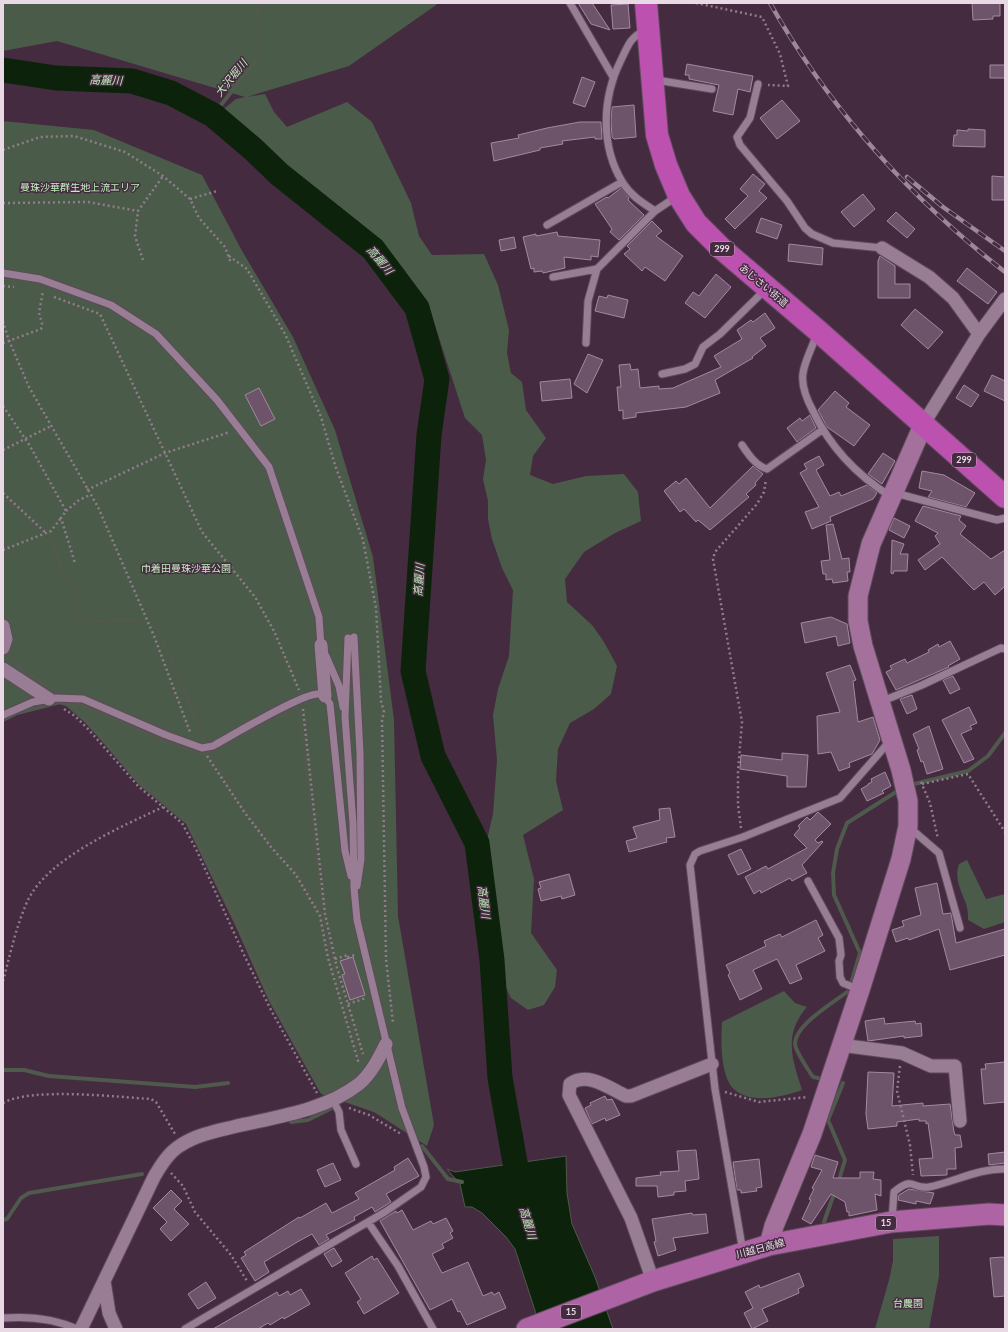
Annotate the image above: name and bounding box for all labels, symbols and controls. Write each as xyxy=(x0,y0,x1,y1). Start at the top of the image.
water label: 大沢堀川 xyxy=(212,56,250,99)
water label: 高麗川 xyxy=(89,72,124,87)
park label: 曼珠沙華群生地上流エリア xyxy=(20,181,140,193)
road number: 299 xyxy=(710,242,734,256)
water label: 高麗川 xyxy=(365,243,397,277)
street label: あじさい街道 xyxy=(737,261,791,309)
road number: 299 xyxy=(952,453,976,467)
park label: 巾着田曼珠沙華公園 xyxy=(141,562,231,574)
water label: 高麗川 xyxy=(411,562,426,597)
water label: 高麗川 xyxy=(476,885,493,920)
water label: 高麗川 xyxy=(518,1205,540,1241)
road number: 15 xyxy=(876,1216,896,1230)
street label: 川越日高線 xyxy=(734,1236,786,1260)
park label: 台農園 xyxy=(893,1297,923,1309)
road number: 15 xyxy=(561,1305,581,1319)

